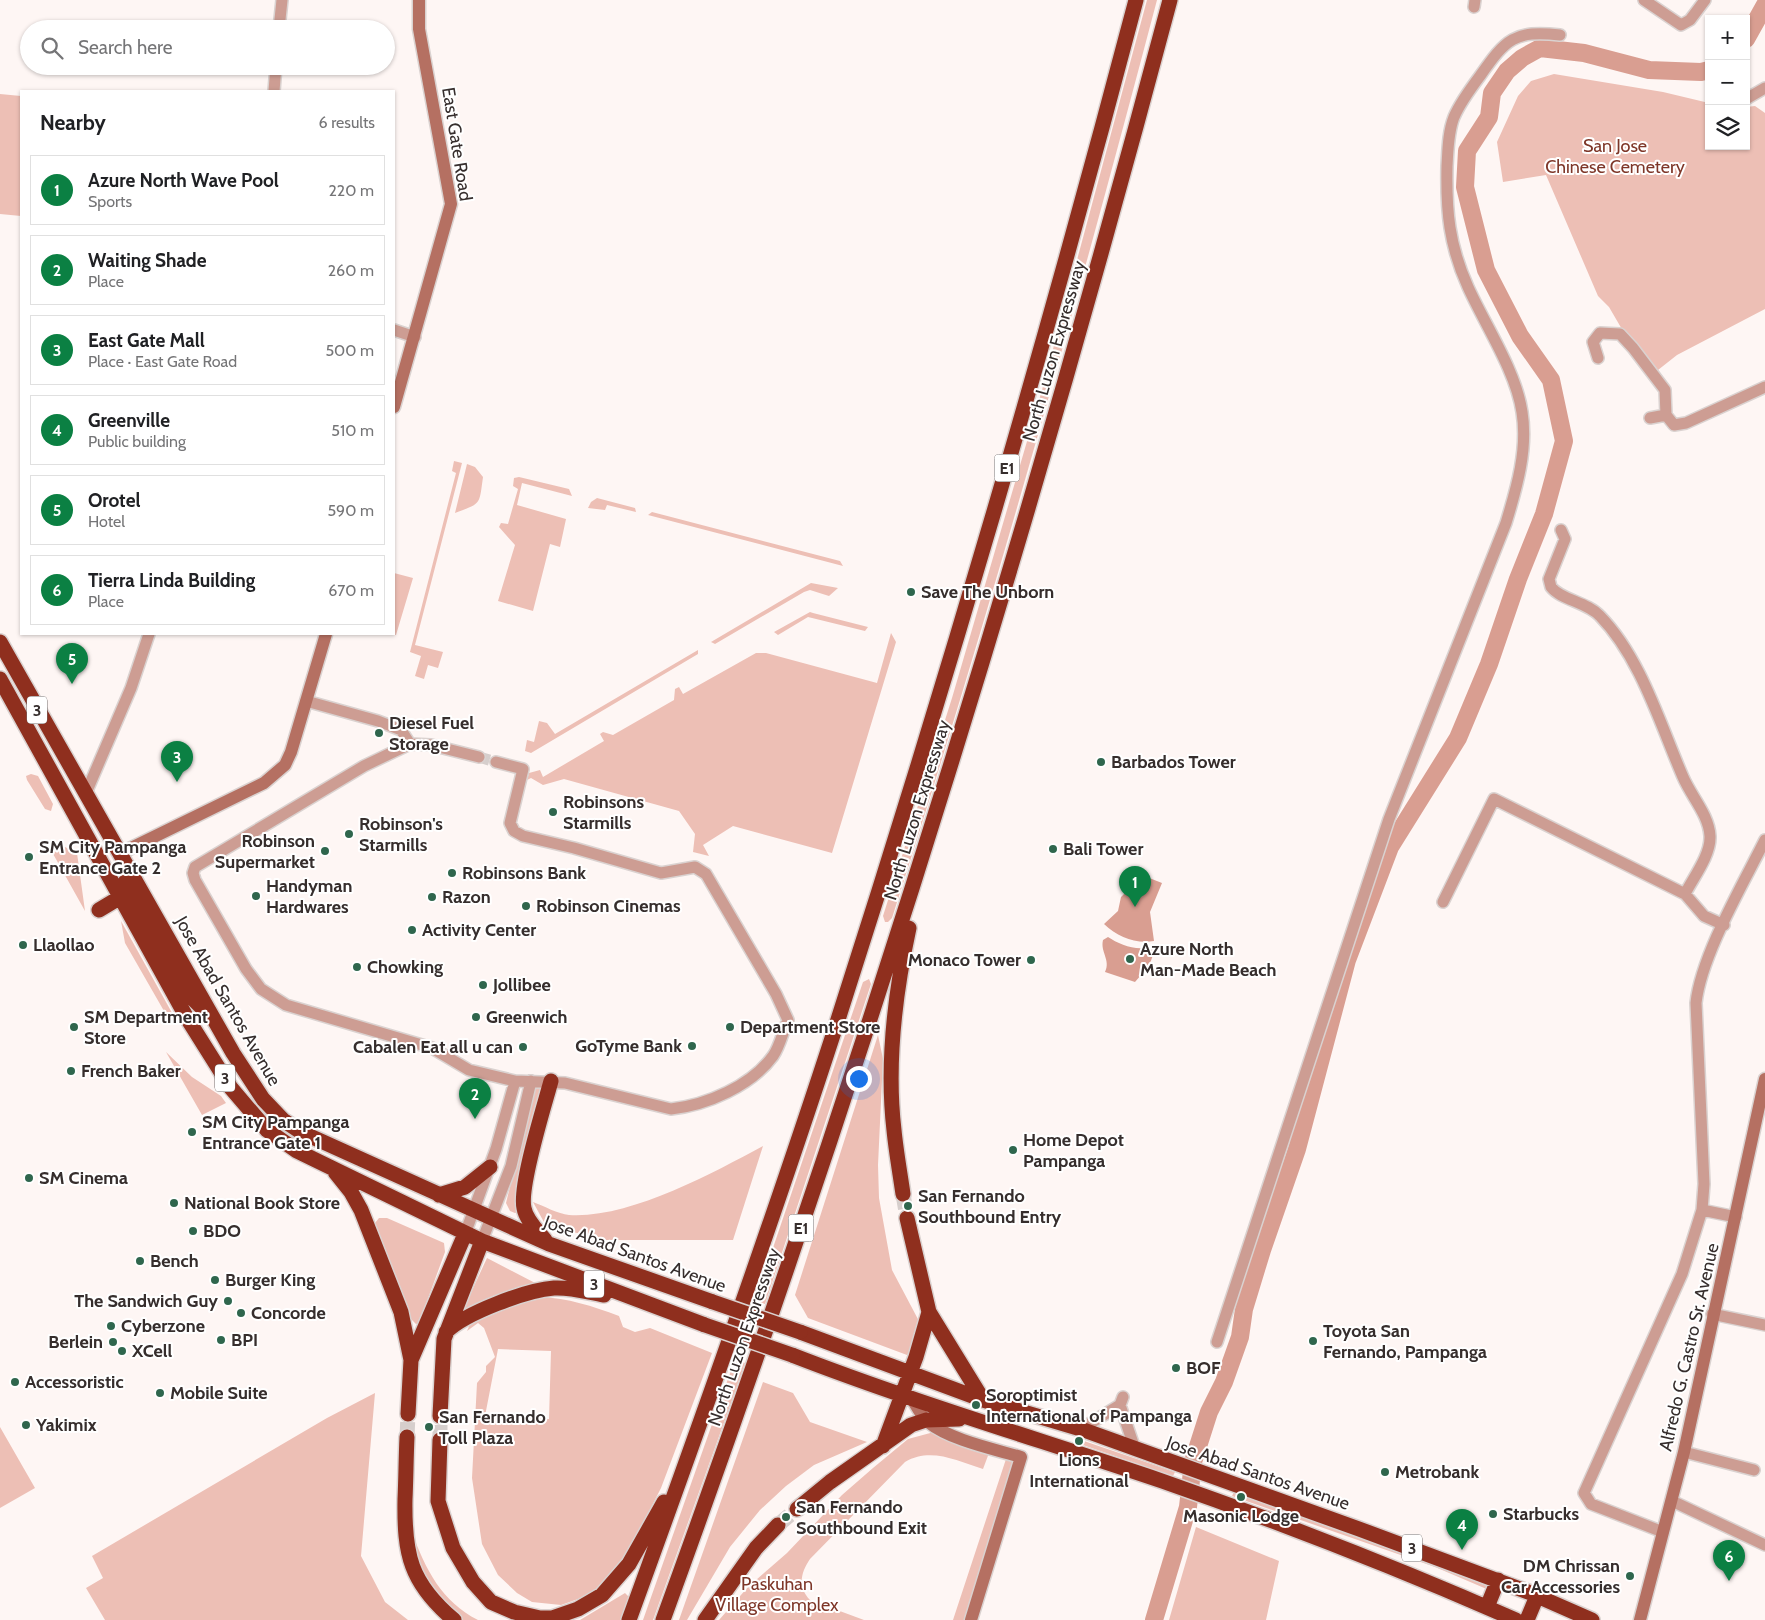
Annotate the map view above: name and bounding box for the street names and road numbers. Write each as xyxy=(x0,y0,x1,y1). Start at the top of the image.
street label: East Gate Road xyxy=(437,85,477,203)
street label: North Luzon Expressway xyxy=(1018,258,1090,444)
road number: E1 xyxy=(994,454,1020,482)
road number: 3 xyxy=(27,696,47,724)
street label: North Luzon Expressway xyxy=(879,717,955,903)
street label: Jose Abad Santos Avenue xyxy=(170,911,286,1090)
road number: 3 xyxy=(215,1064,235,1092)
street label: Jose Abad Santos Avenue xyxy=(540,1210,729,1297)
road number: E1 xyxy=(788,1214,814,1242)
street label: Alfredo G. Castro Sr. Avenue xyxy=(1654,1241,1724,1453)
street label: North Luzon Expressway xyxy=(703,1245,785,1429)
road number: 3 xyxy=(584,1270,604,1298)
street label: Jose Abad Santos Avenue xyxy=(1163,1431,1352,1515)
road number: 3 xyxy=(1402,1535,1422,1562)

